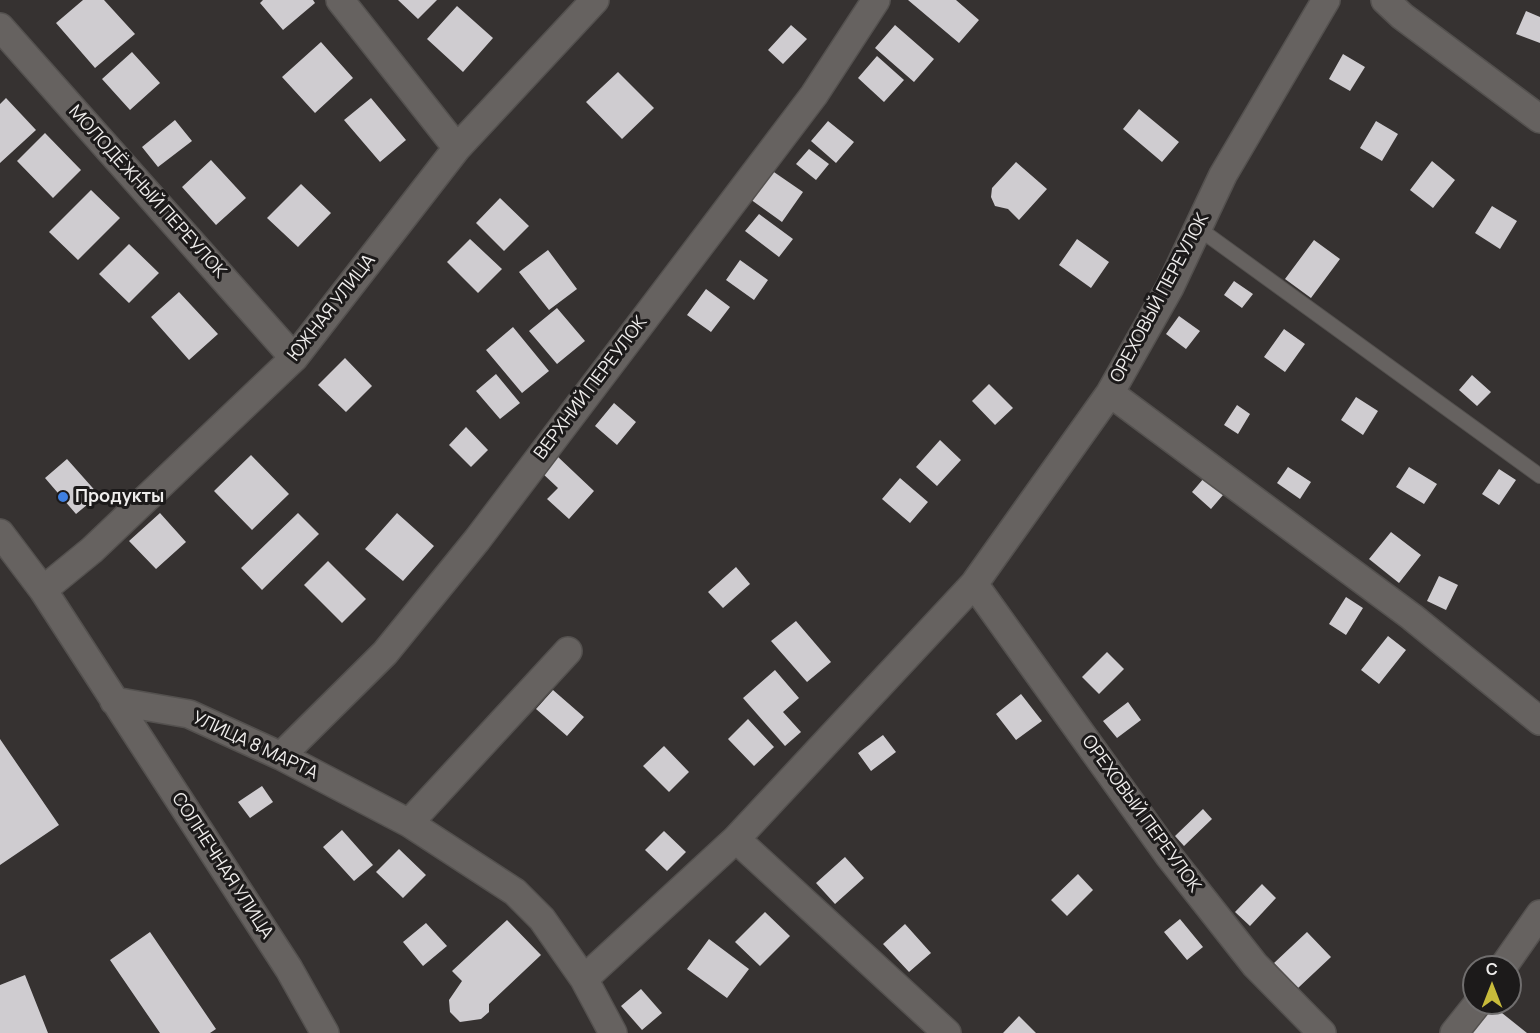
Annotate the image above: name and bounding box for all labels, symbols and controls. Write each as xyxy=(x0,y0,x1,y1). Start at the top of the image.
street label: МОЛОДЁЖНЫЙ ПЕРЕУЛОК xyxy=(64,101,230,283)
street label: ОРЕХОВЫЙ ПЕРЕУЛОК xyxy=(1106,210,1214,386)
street label: ЮЖНАЯ УЛИЦА xyxy=(284,250,380,366)
street label: ВЕРХНИЙ ПЕРЕУЛОК xyxy=(530,312,652,464)
place label: Продукты xyxy=(75,486,164,508)
marker: Продукты xyxy=(56,490,70,504)
street label: УЛИЦА 8 МАРТА xyxy=(189,707,321,785)
street label: ОРЕХОВЫЙ ПЕРЕУЛОК xyxy=(1077,731,1205,897)
street label: СОЛНЕЧНАЯ УЛИЦА xyxy=(167,789,277,943)
north arrow xyxy=(1462,955,1522,1015)
text: С xyxy=(1486,958,1498,980)

